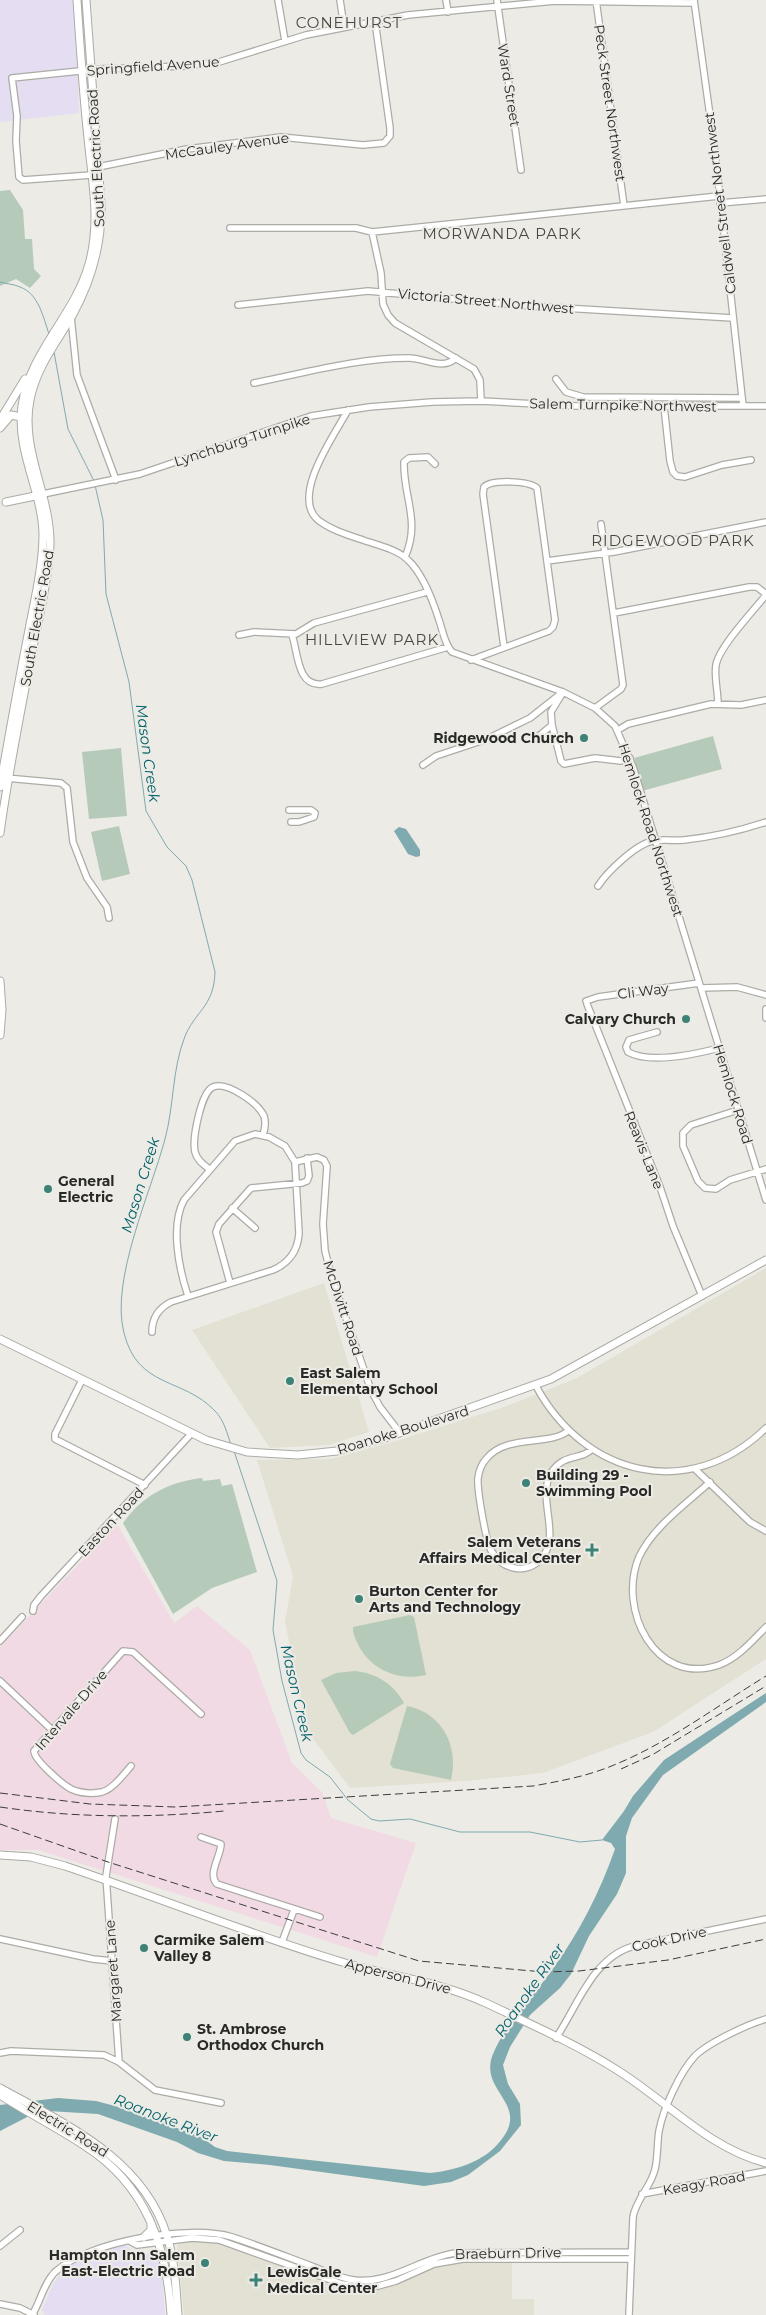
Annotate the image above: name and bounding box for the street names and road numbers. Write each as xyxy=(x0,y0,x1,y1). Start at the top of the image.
street label: Peck Street Northwest xyxy=(590,23,630,183)
street label: Ward Street xyxy=(494,42,525,128)
street label: Springfield Avenue xyxy=(86,52,220,80)
street label: South Electric Road xyxy=(83,88,109,228)
street label: Caldwell Street Northwest xyxy=(700,111,740,295)
street label: McCauley Avenue xyxy=(164,128,290,164)
street label: Victoria Street Northwest xyxy=(397,284,575,318)
street label: Salem Turnpike Northwest xyxy=(529,394,717,416)
street label: Lynchburg Turnpike xyxy=(172,409,312,471)
street label: South Electric Road xyxy=(16,548,58,688)
street label: Hemlock Road Northwest xyxy=(614,741,688,919)
street label: Cli Way xyxy=(616,979,670,1003)
street label: Hemlock Road xyxy=(709,1042,757,1146)
street label: Reavis Lane xyxy=(620,1108,668,1192)
street label: McDivitt Road xyxy=(319,1258,367,1358)
street label: Roanoke Boulevard xyxy=(335,1401,471,1459)
street label: Easton Road xyxy=(74,1484,148,1560)
street label: Intervale Drive xyxy=(31,1666,111,1754)
street label: Margaret Lane xyxy=(100,1919,126,2023)
street label: Cook Drive xyxy=(630,1922,708,1956)
street label: Apperson Drive xyxy=(343,1954,453,1998)
street label: Electric Road xyxy=(24,2097,112,2161)
street label: Keagy Road xyxy=(661,2167,747,2199)
street label: Braeburn Drive xyxy=(455,2243,561,2263)

